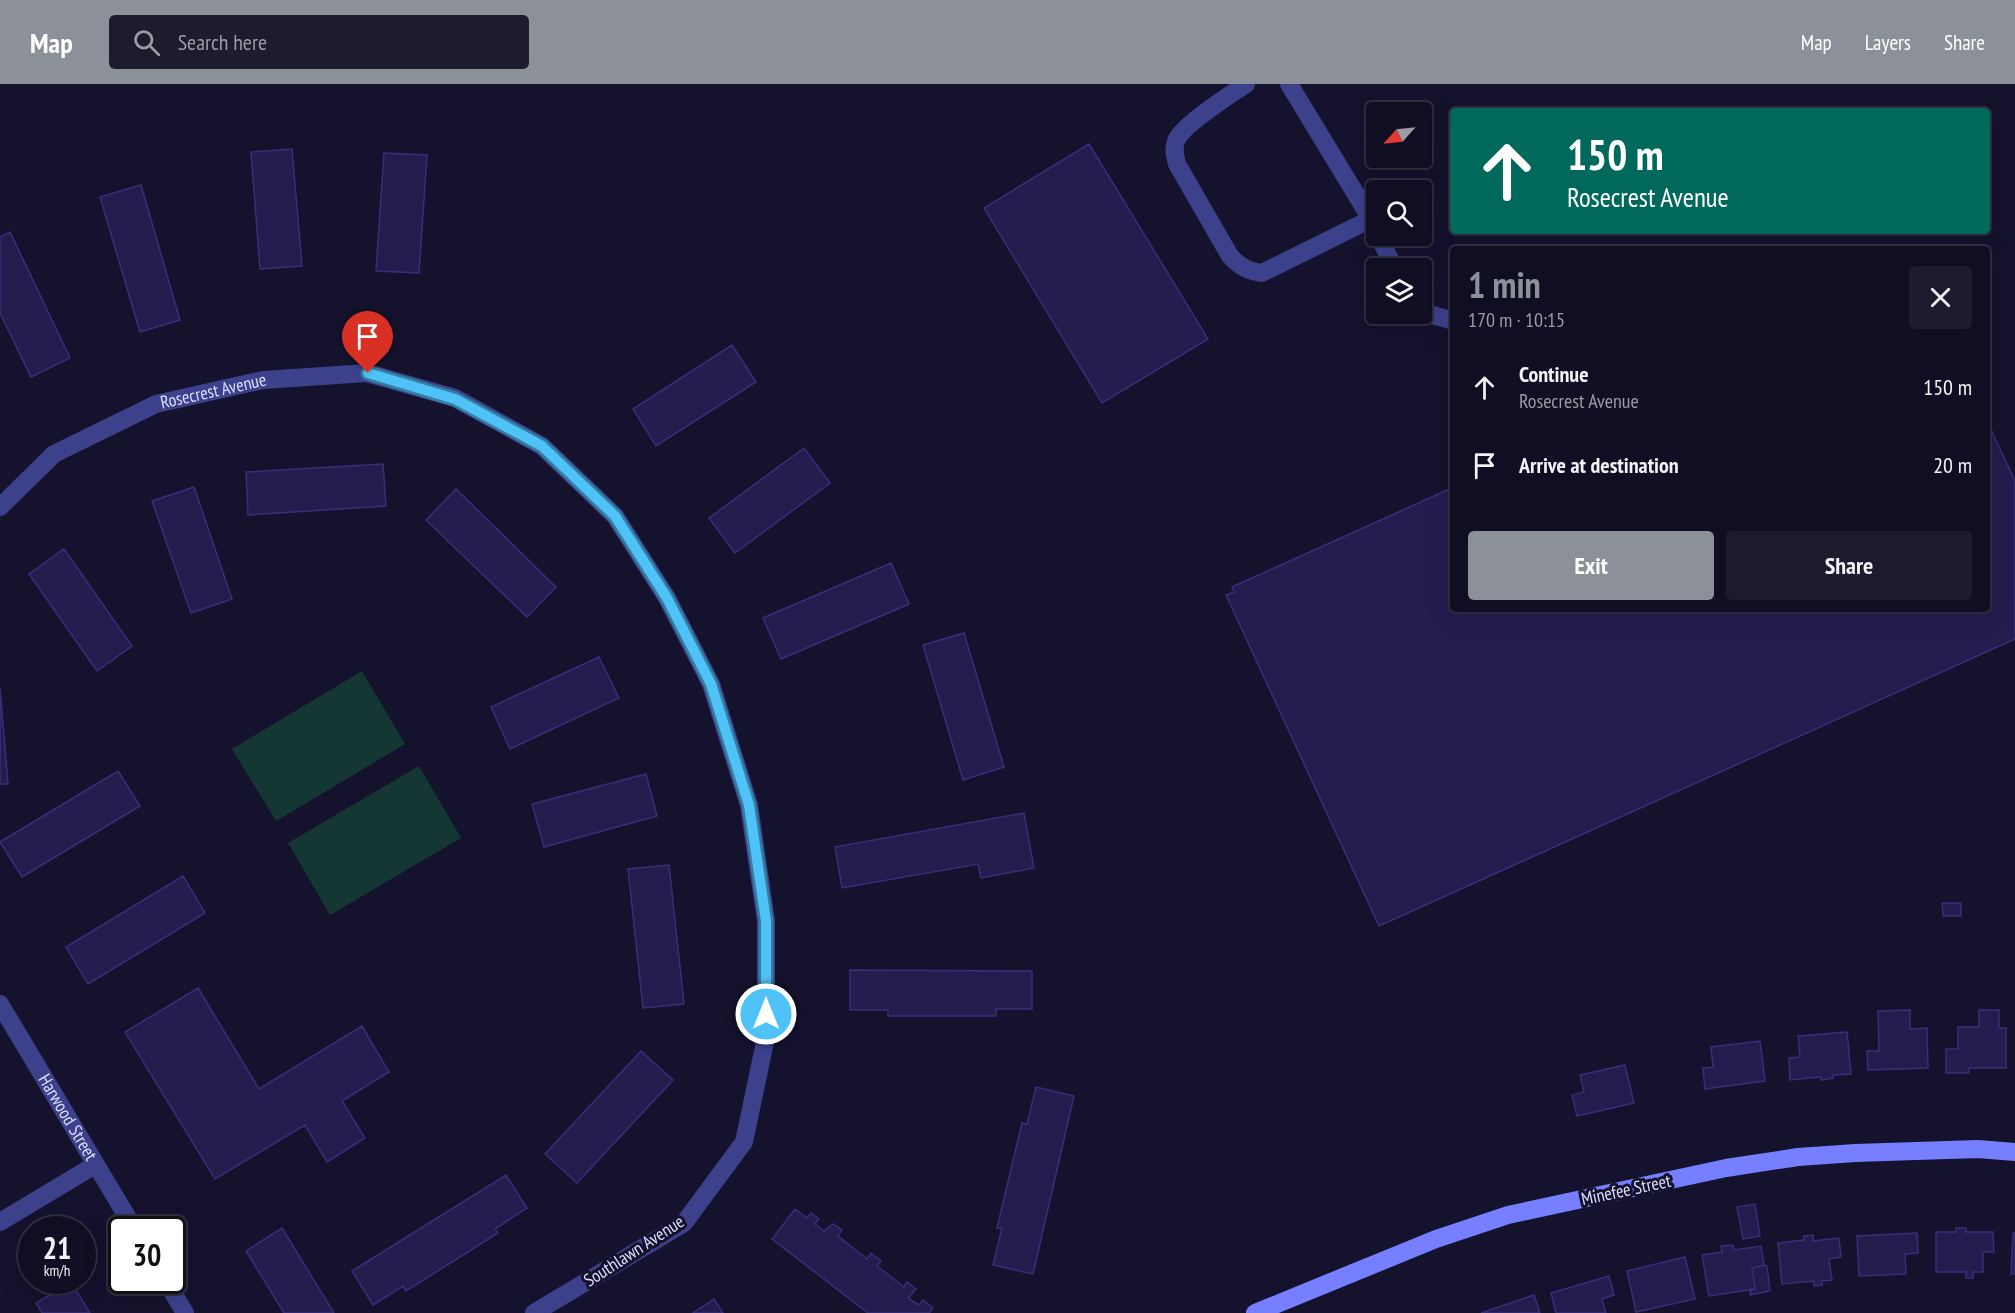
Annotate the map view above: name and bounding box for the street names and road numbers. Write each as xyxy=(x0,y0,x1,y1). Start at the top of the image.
street label: Rosecrest Avenue xyxy=(158,368,268,414)
street label: Harwood Street xyxy=(33,1070,103,1165)
street label: Minefee Street xyxy=(1579,1169,1673,1210)
street label: Southlawn Avenue xyxy=(579,1210,688,1292)

